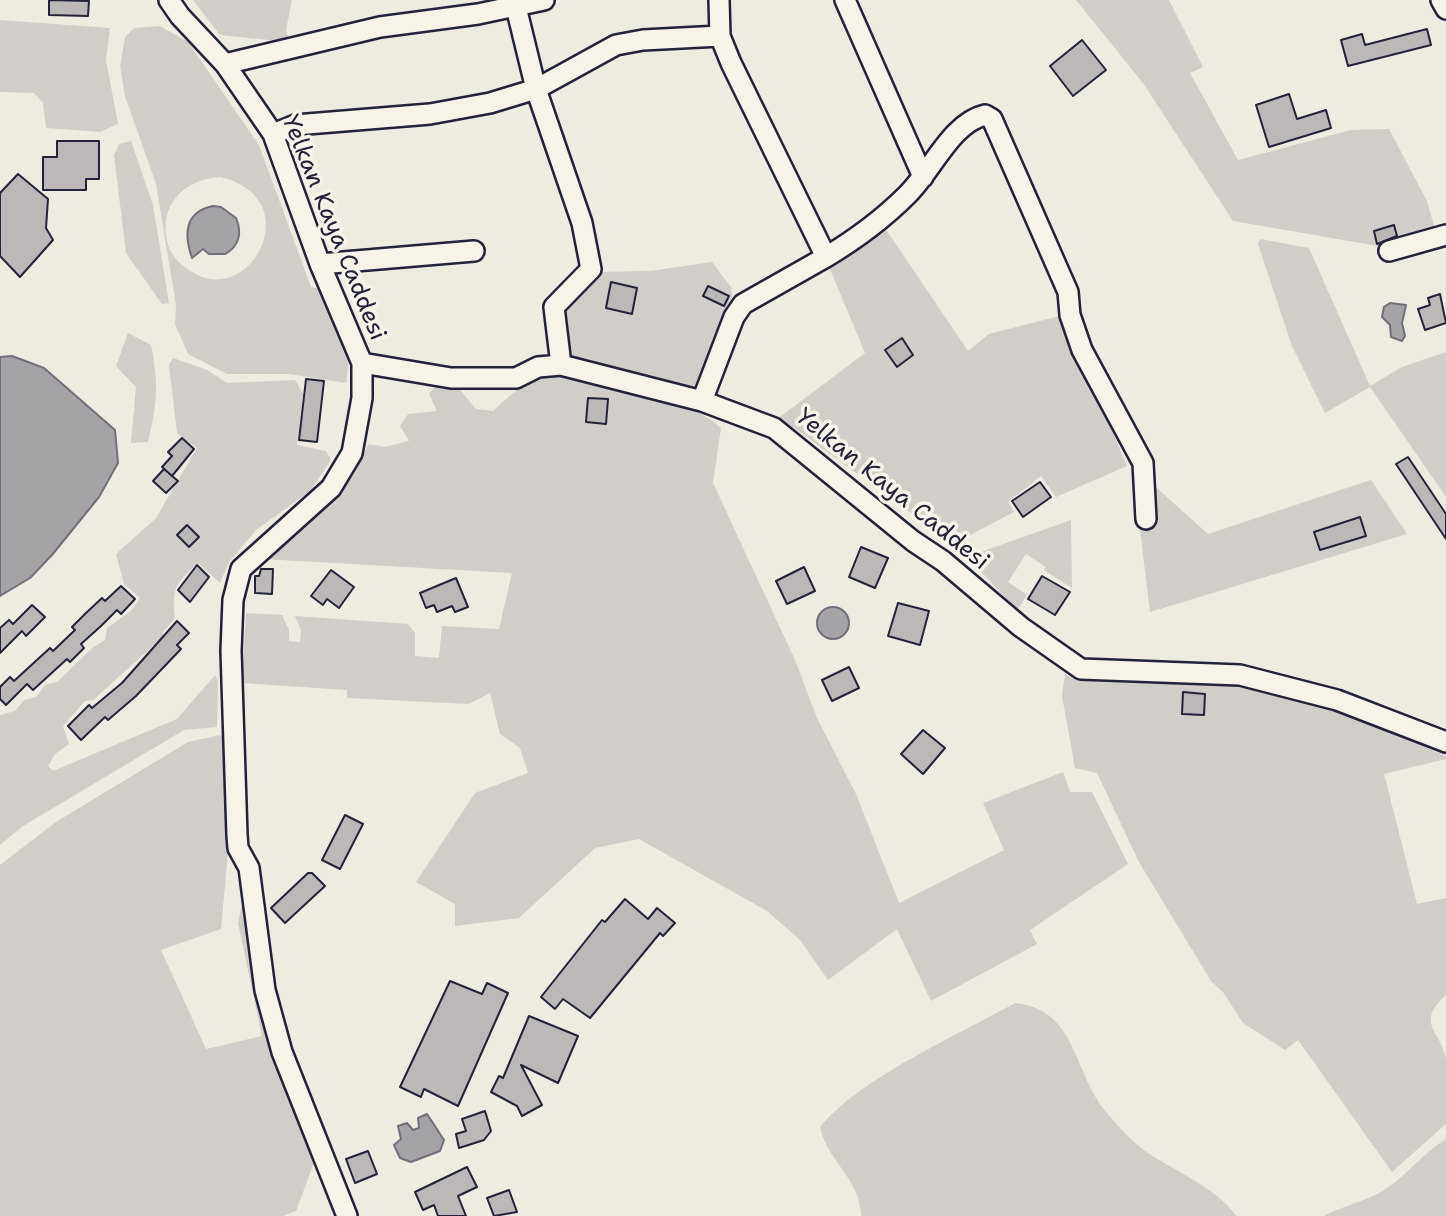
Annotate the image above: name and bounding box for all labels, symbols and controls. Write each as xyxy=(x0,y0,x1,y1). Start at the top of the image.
street label: Yelkan Kaya Caddesi xyxy=(275,111,391,345)
street label: Yelkan Kaya Caddesi xyxy=(790,403,994,577)

